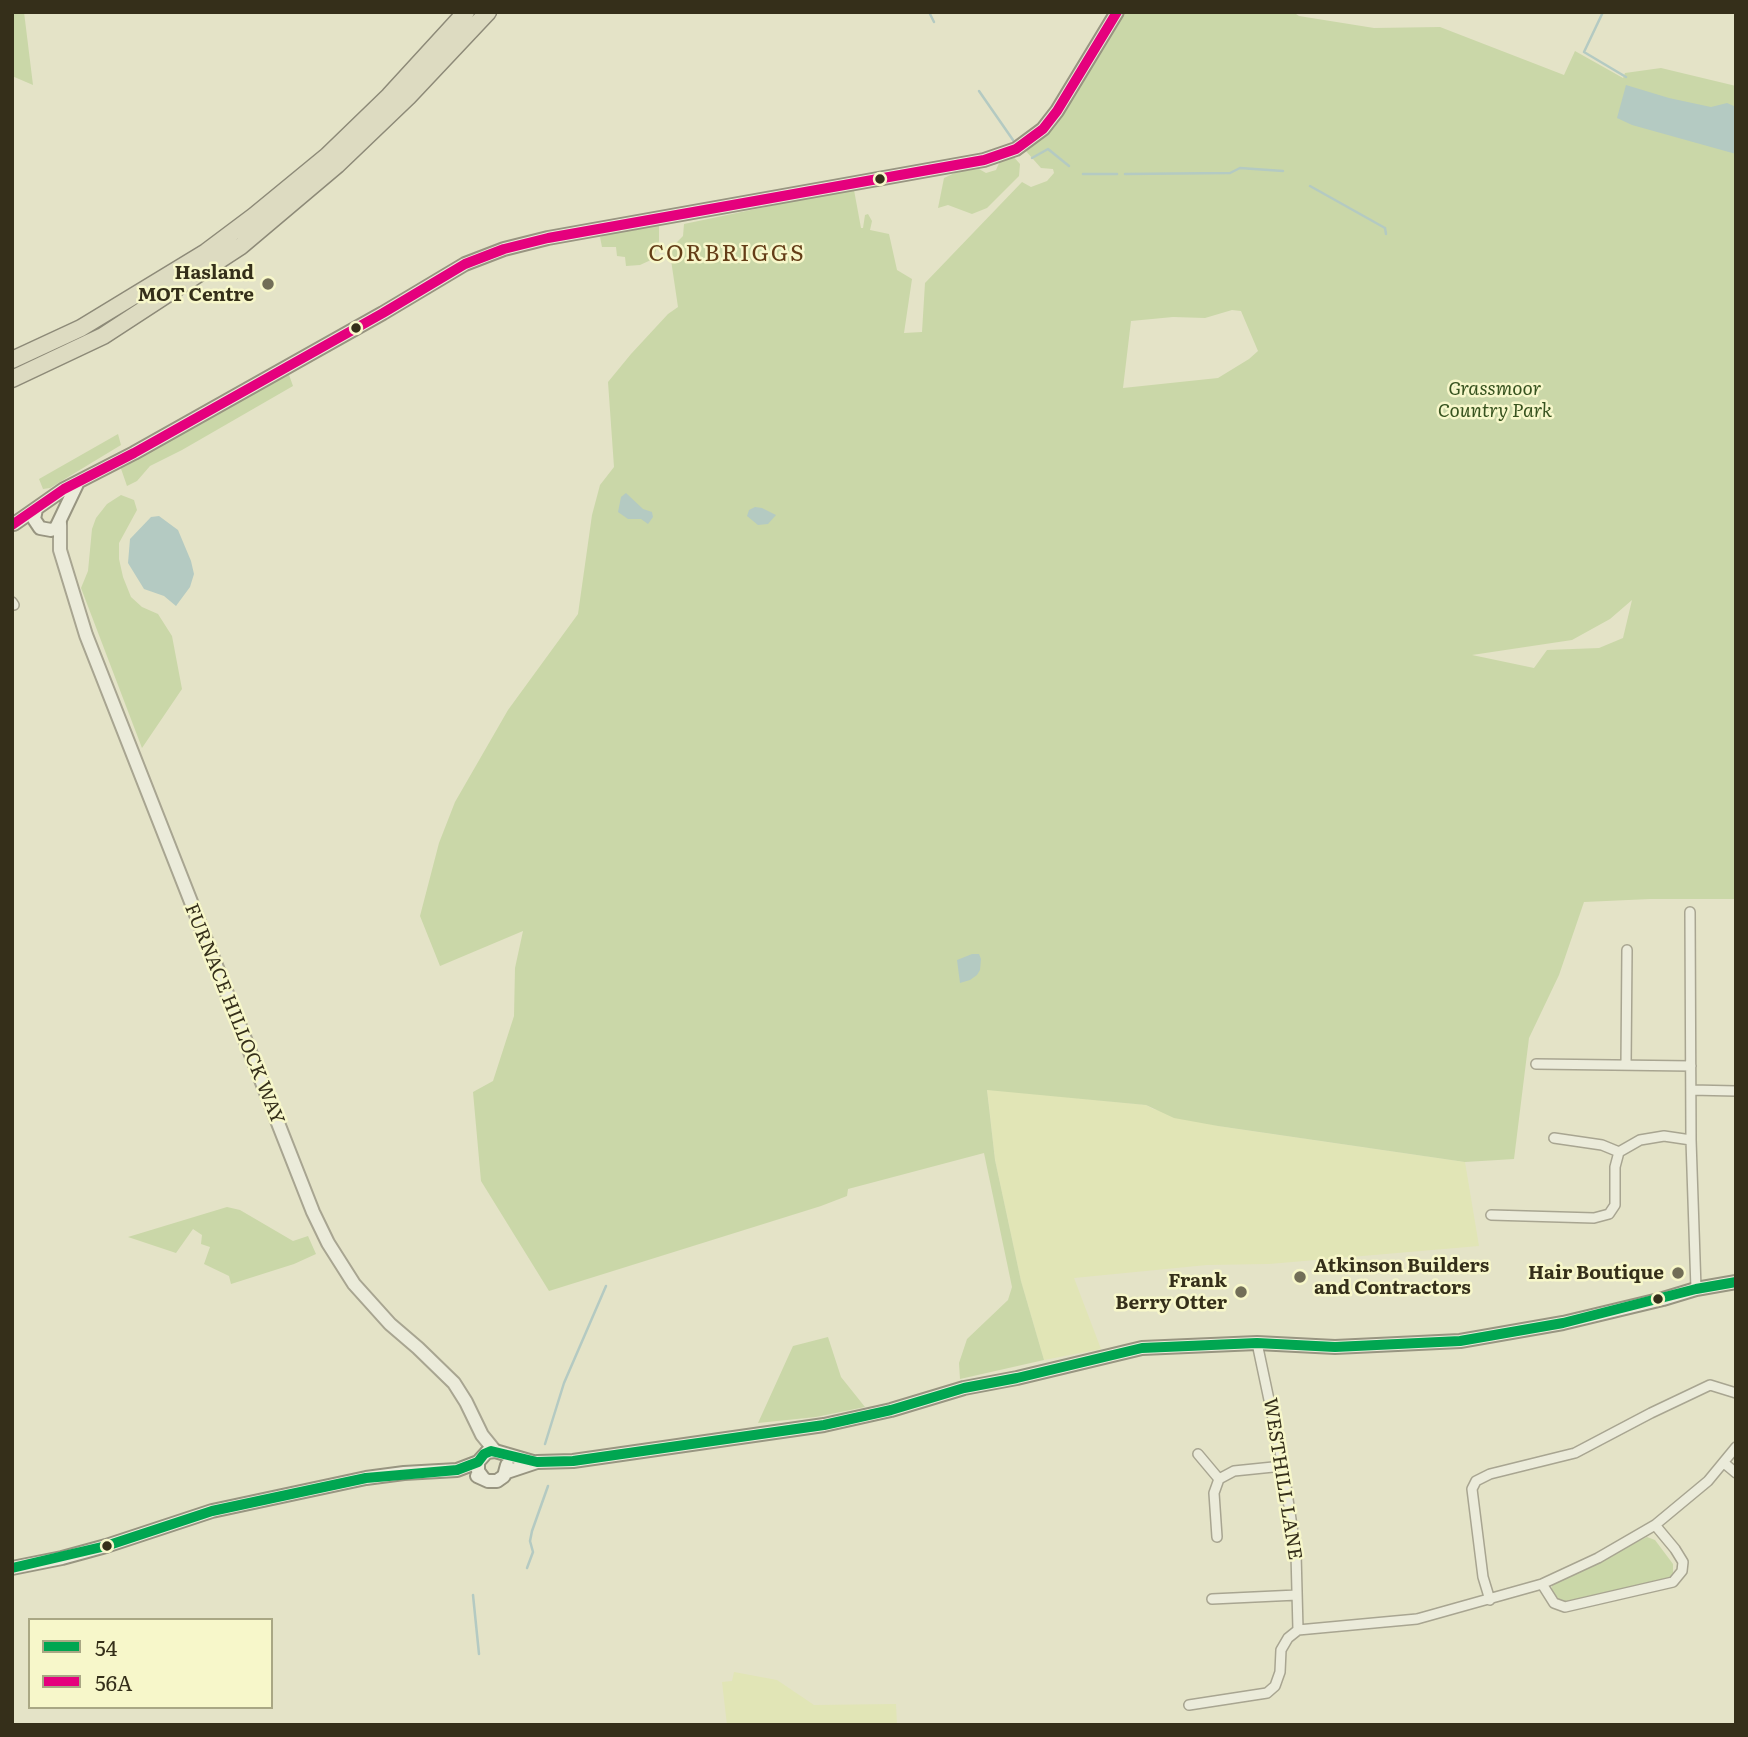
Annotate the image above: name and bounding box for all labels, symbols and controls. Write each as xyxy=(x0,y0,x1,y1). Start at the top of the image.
unlabelled marker xyxy=(873,172,887,186)
district label: CORBRIGGS xyxy=(649,240,805,268)
place label: Hasland MOT Centre xyxy=(138,262,254,306)
marker: Hasland MOT Centre xyxy=(260,276,276,292)
unlabelled marker xyxy=(349,321,363,335)
park label: Grassmoor Country Park xyxy=(1438,378,1552,422)
street label: FURNACE HILLOCK WAY xyxy=(179,900,289,1128)
place label: Atkinson Builders and Contractors xyxy=(1314,1255,1489,1299)
place label: Hair Boutique xyxy=(1528,1262,1664,1284)
marker: Hair Boutique xyxy=(1670,1265,1686,1281)
marker: Atkinson Builders and Contractors xyxy=(1292,1269,1308,1285)
place label: Frank Berry Otter xyxy=(1115,1270,1227,1314)
marker: Frank Berry Otter xyxy=(1233,1284,1249,1300)
unlabelled marker xyxy=(1651,1292,1665,1306)
street label: WESTHILL LANE xyxy=(1258,1396,1306,1562)
unlabelled marker xyxy=(100,1539,114,1553)
legend xyxy=(28,1618,273,1709)
text: 54 xyxy=(95,1631,117,1662)
text: 56A xyxy=(95,1666,132,1697)

